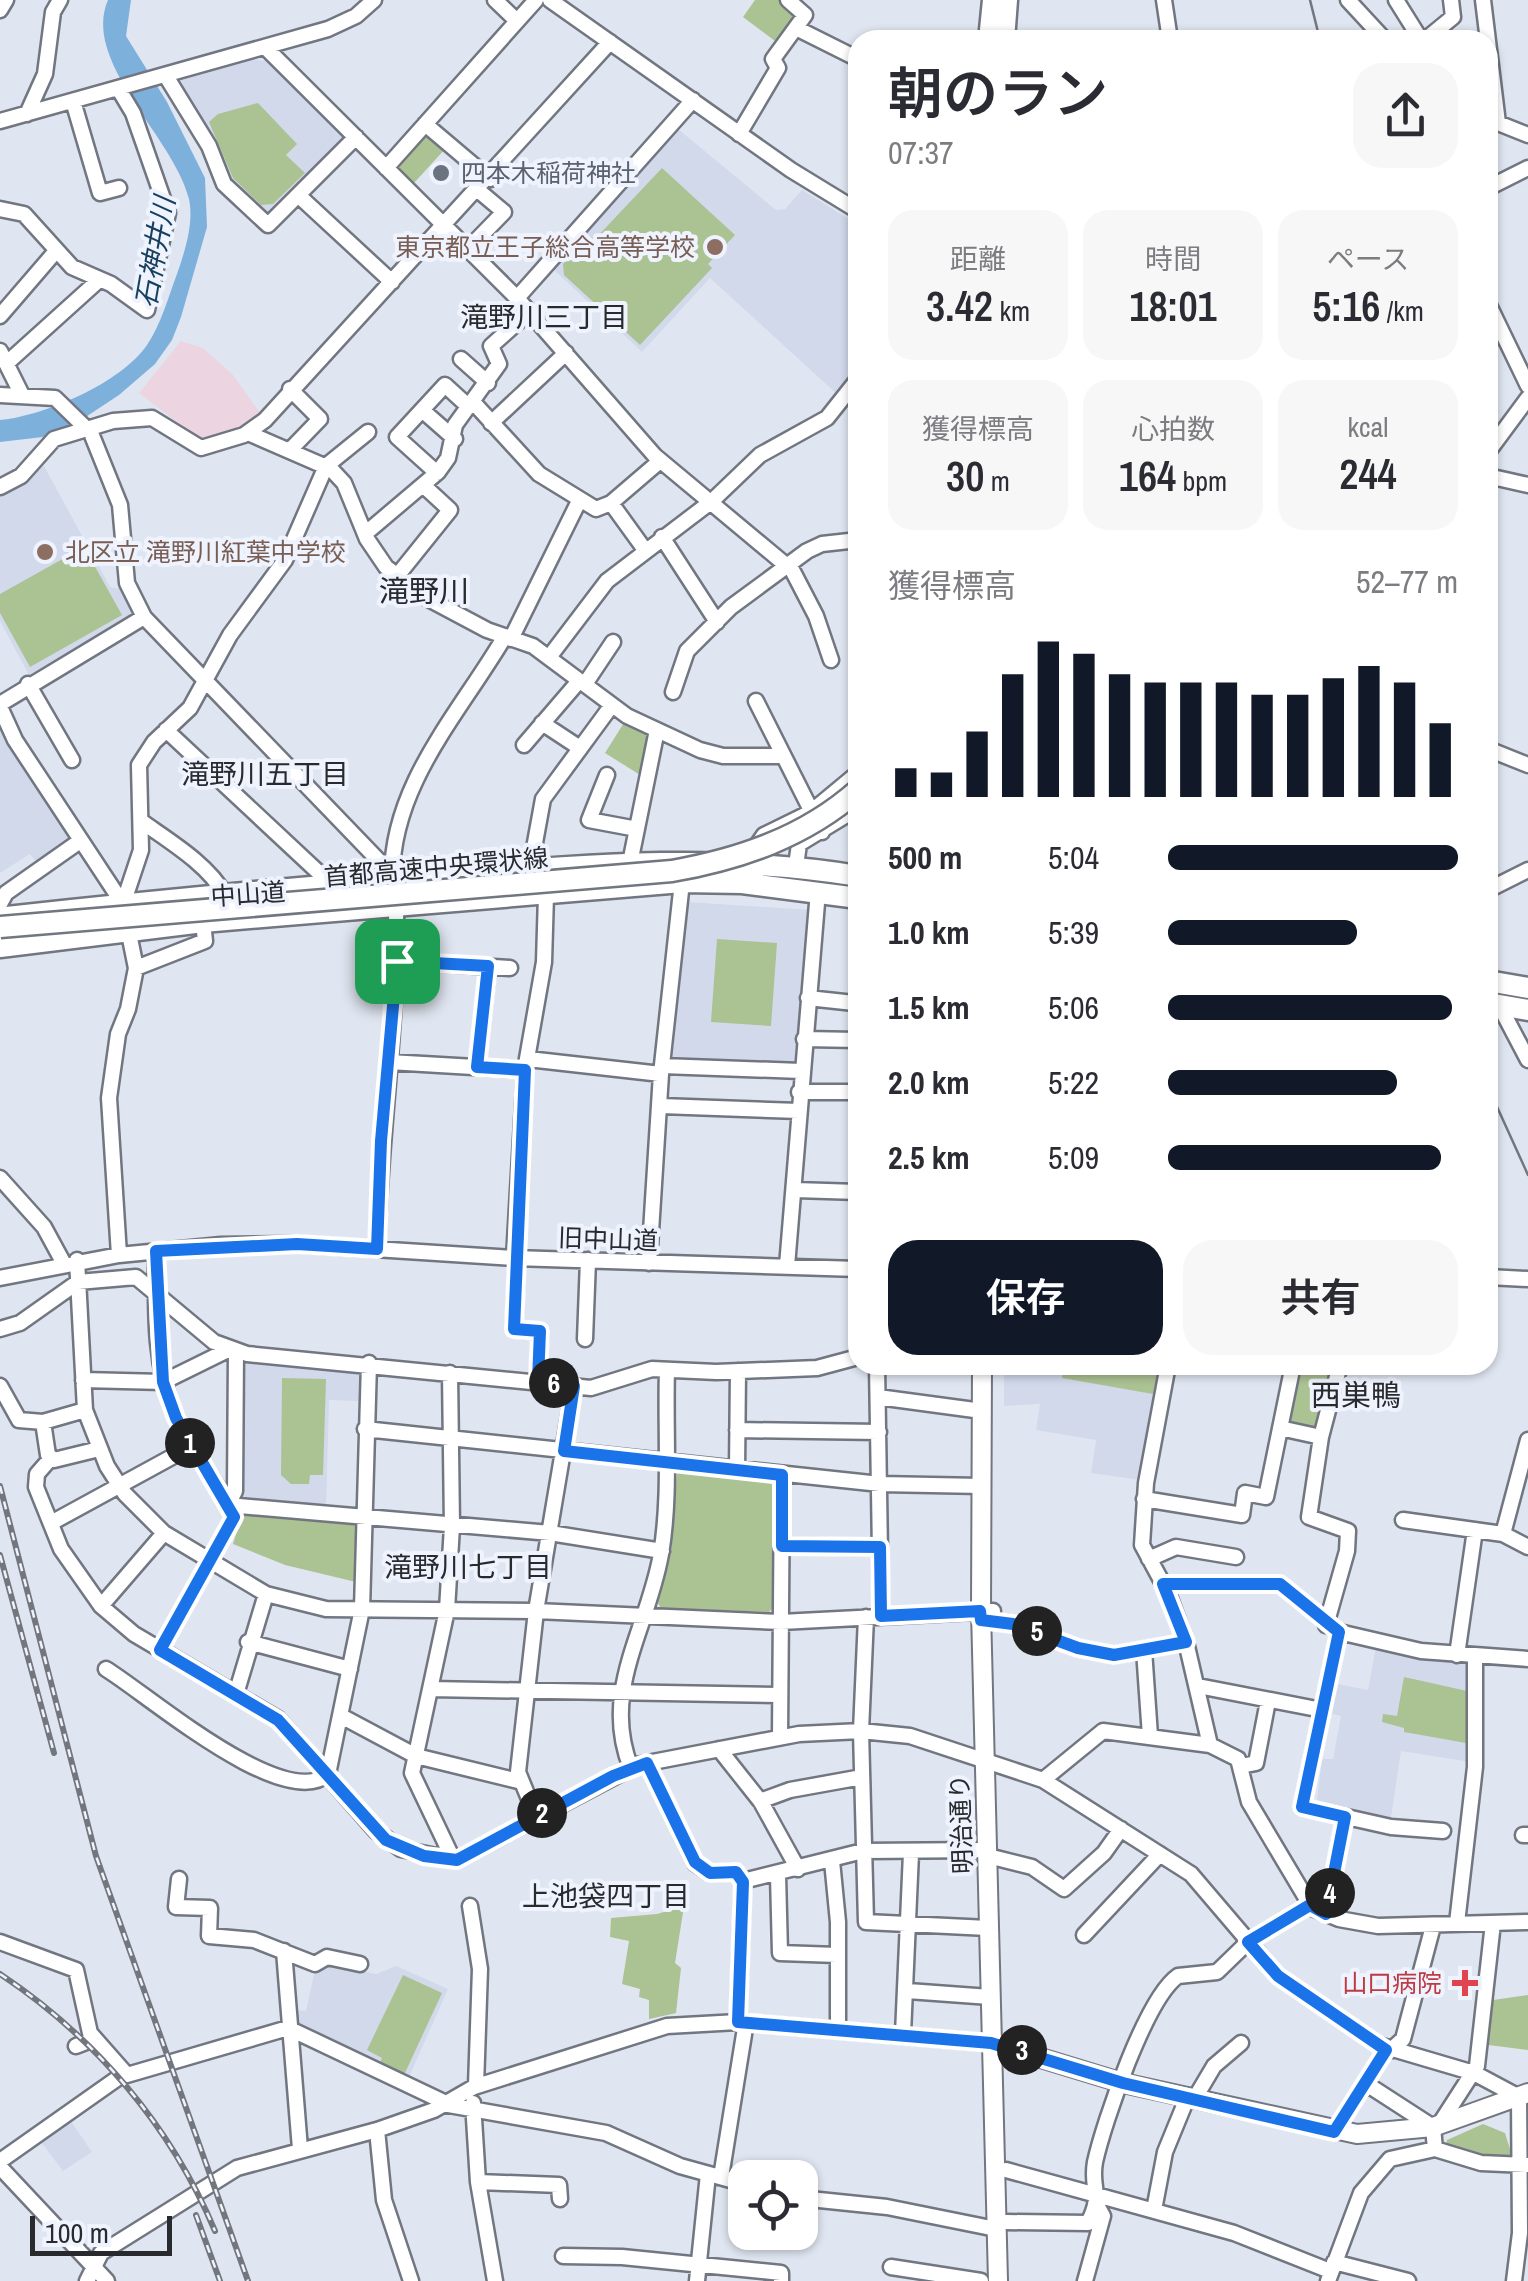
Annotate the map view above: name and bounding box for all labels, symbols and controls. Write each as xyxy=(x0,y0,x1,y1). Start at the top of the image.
text: 朝のラン xyxy=(888,56,1108,130)
button: share xyxy=(1353,63,1458,168)
text: 07:37 xyxy=(888,131,954,174)
place label: 四本木稲荷神社 xyxy=(461,156,636,190)
marker: 四本木稲荷神社 xyxy=(430,162,452,184)
water label: 石神井川 xyxy=(127,191,184,310)
place label: 東京都立王子総合高等学校 xyxy=(395,230,695,264)
marker: 東京都立王子総合高等学校 xyxy=(704,236,726,258)
text: 距離 xyxy=(950,240,1006,278)
text: 時間 xyxy=(1145,240,1201,278)
text: ペース xyxy=(1327,240,1409,278)
text: 3.42 xyxy=(926,278,993,334)
text: 18:01 xyxy=(1129,278,1217,334)
text: 5:16 xyxy=(1312,278,1380,334)
text: km xyxy=(993,292,1030,330)
text: /km xyxy=(1380,292,1424,330)
district label: 滝野川三丁目 xyxy=(460,298,628,336)
text: kcal xyxy=(1348,408,1388,446)
text: 獲得標高 xyxy=(922,410,1034,448)
text: 心拍数 xyxy=(1131,410,1215,448)
text: 244 xyxy=(1339,446,1397,502)
text: 30 xyxy=(946,448,984,504)
text: 164 xyxy=(1119,448,1176,504)
text: m xyxy=(984,462,1010,500)
text: bpm xyxy=(1176,462,1227,500)
place label: 北区立 滝野川紅葉中学校 xyxy=(65,535,346,569)
marker: 北区立 滝野川紅葉中学校 xyxy=(34,541,56,563)
text: 52–77 m xyxy=(1356,560,1458,603)
text: 獲得標高 xyxy=(888,564,1016,607)
district label: 滝野川 xyxy=(379,571,469,611)
district label: 滝野川五丁目 xyxy=(181,755,349,793)
text: 500 m xyxy=(888,836,962,879)
text: 5:04 xyxy=(1048,836,1099,879)
street label: 首都高速中央環状線 xyxy=(322,840,550,894)
street label: 中山道 xyxy=(209,874,287,914)
text: 1.0 km xyxy=(888,911,970,954)
text: 5:39 xyxy=(1048,911,1099,954)
pin xyxy=(355,919,440,1004)
icon: arrive xyxy=(370,934,425,989)
text: 1.5 km xyxy=(888,986,970,1029)
text: 5:06 xyxy=(1048,986,1099,1029)
text: 2.0 km xyxy=(888,1061,970,1104)
text: 5:22 xyxy=(1048,1061,1099,1104)
text: 2.5 km xyxy=(888,1136,970,1179)
text: 5:09 xyxy=(1048,1136,1099,1179)
street label: 旧中山道 xyxy=(557,1220,659,1258)
button: 保存 xyxy=(888,1240,1163,1355)
button: 共有 xyxy=(1183,1240,1458,1355)
pin: 6 xyxy=(529,1358,579,1408)
text: 6 xyxy=(548,1364,560,1402)
district label: 西巣鴨 xyxy=(1311,1375,1401,1415)
pin: 1 xyxy=(165,1418,215,1468)
text: 1 xyxy=(184,1424,196,1462)
district label: 滝野川七丁目 xyxy=(384,1548,552,1586)
pin: 5 xyxy=(1012,1606,1062,1656)
text: 5 xyxy=(1031,1612,1043,1650)
street label: 明治通り xyxy=(942,1773,980,1875)
pin: 2 xyxy=(517,1788,567,1838)
text: 2 xyxy=(536,1794,548,1832)
pin: 4 xyxy=(1305,1868,1355,1918)
text: 4 xyxy=(1324,1874,1336,1912)
district label: 上池袋四丁目 xyxy=(522,1877,690,1915)
place label: 山口病院 xyxy=(1342,1966,1442,2000)
marker: 山口病院 xyxy=(1452,1970,1478,1996)
pin: 3 xyxy=(997,2025,1047,2075)
text: 3 xyxy=(1016,2031,1028,2069)
map controls xyxy=(728,2160,818,2250)
button: locate xyxy=(728,2160,818,2250)
scale bar xyxy=(30,2211,172,2256)
text: 100 m xyxy=(45,2214,109,2252)

